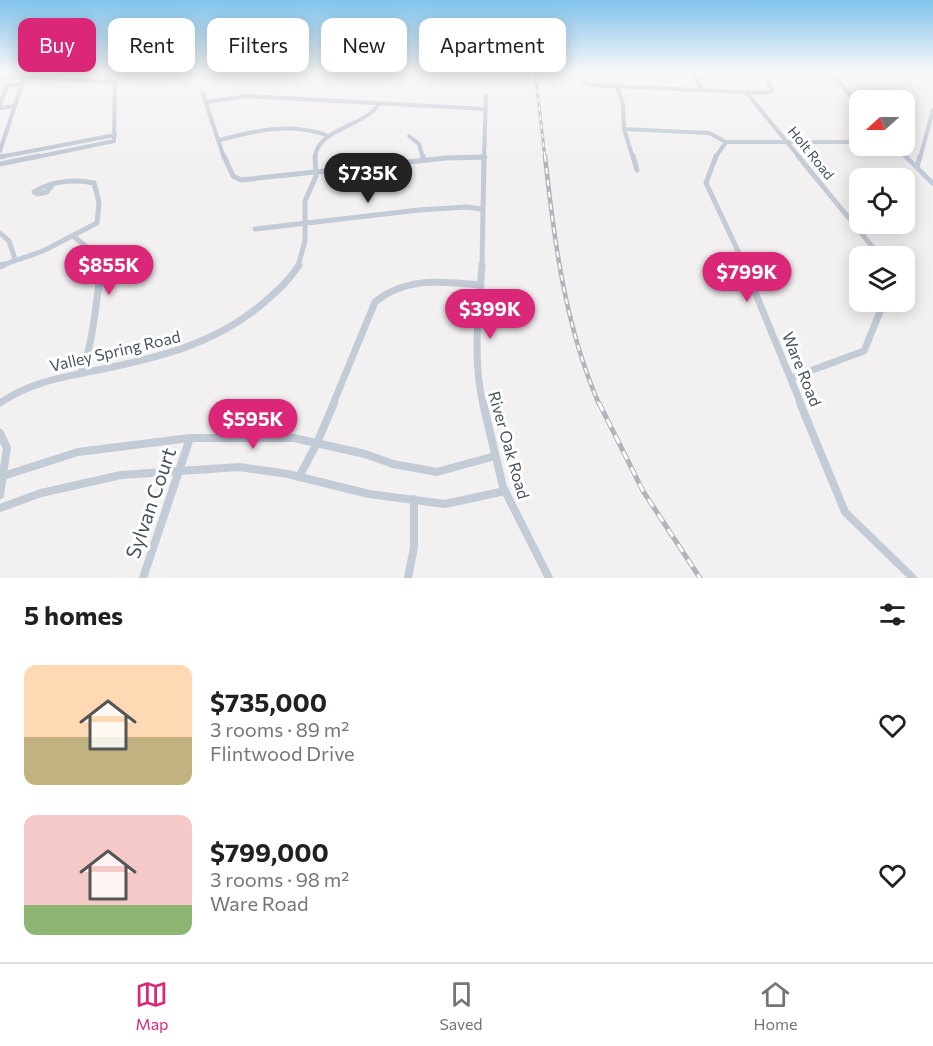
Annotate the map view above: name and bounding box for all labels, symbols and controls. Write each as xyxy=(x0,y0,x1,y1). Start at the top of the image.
chip: Buy xyxy=(18,18,96,72)
chip: Rent xyxy=(108,18,195,72)
chip: Filters xyxy=(207,18,309,72)
chip: New xyxy=(321,18,407,72)
chip: Apartment xyxy=(419,18,566,72)
north arrow xyxy=(849,90,915,156)
map controls xyxy=(849,90,915,312)
street label: Holt Road xyxy=(785,123,838,183)
pin: $735K xyxy=(326,153,410,204)
text: $735K xyxy=(338,160,398,184)
button: locate xyxy=(849,168,915,234)
pin: $855K xyxy=(67,245,151,296)
button: layers xyxy=(849,246,915,312)
text: $855K xyxy=(78,252,140,276)
pin: $799K xyxy=(705,252,789,303)
text: $799K xyxy=(716,259,778,283)
pin: $399K xyxy=(448,289,532,340)
text: $399K xyxy=(459,296,521,320)
street label: Valley Spring Road xyxy=(48,326,182,375)
street label: Ware Road xyxy=(779,329,826,409)
street label: River Oak Road xyxy=(485,389,534,501)
pin: $595K xyxy=(211,399,295,450)
text: $595K xyxy=(222,406,284,430)
street label: Sylvan Court xyxy=(120,444,180,561)
icon: filters xyxy=(876,598,909,631)
text: 5 homes xyxy=(24,599,123,630)
text: $735,000 xyxy=(210,686,327,717)
icon: home xyxy=(72,689,144,761)
icon: heart xyxy=(876,709,909,742)
text: 3 rooms · 89 m² xyxy=(210,717,349,741)
text: Flintwood Drive xyxy=(210,741,355,765)
text: $799,000 xyxy=(210,836,329,867)
icon: home xyxy=(72,839,144,911)
icon: heart xyxy=(876,859,909,892)
text: 3 rooms · 98 m² xyxy=(210,867,349,891)
text: Ware Road xyxy=(210,891,309,915)
tab: Map xyxy=(135,978,168,1033)
tab: Saved xyxy=(439,978,483,1033)
tab: Home xyxy=(754,978,798,1033)

